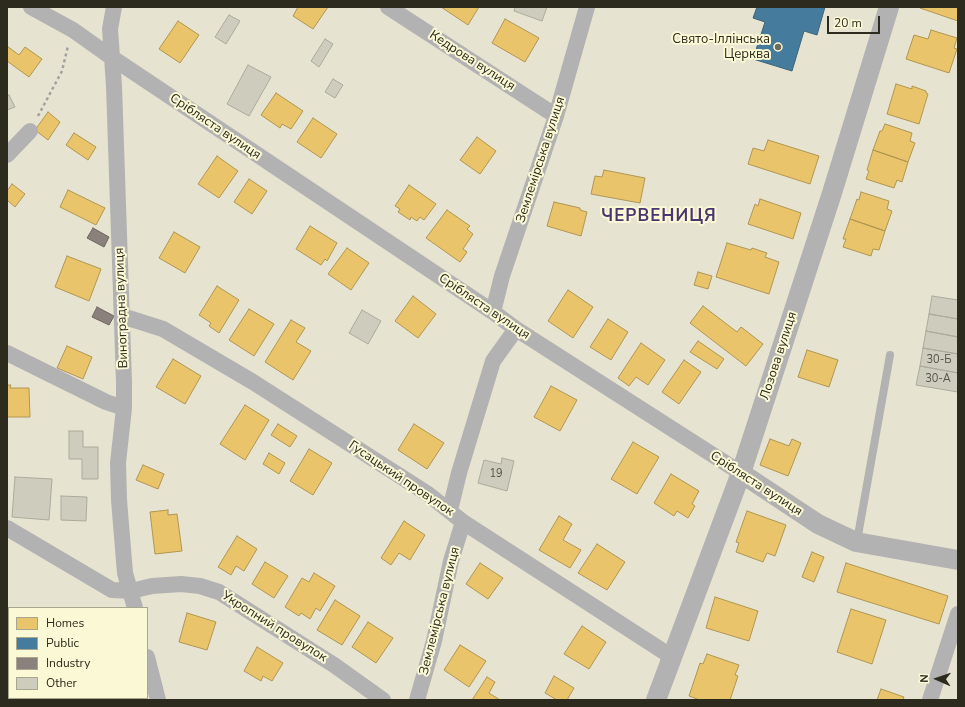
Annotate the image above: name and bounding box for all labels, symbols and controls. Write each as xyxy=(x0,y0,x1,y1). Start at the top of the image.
scale bar xyxy=(829,8,882,34)
text: 20 m xyxy=(834,15,862,31)
street label: Кедрова вулиця xyxy=(426,28,518,94)
place label: Свято-Іллінська Церква xyxy=(672,32,770,63)
marker: Свято-Іллінська Церква xyxy=(773,42,783,52)
street label: Срібляста вулиця xyxy=(166,91,264,163)
street label: Землемірська вулиця xyxy=(513,95,569,225)
district label: ЧЕРВЕНИЦЯ xyxy=(601,207,717,227)
street label: Виноградна вулиця xyxy=(112,247,132,369)
street label: Срібляста вулиця xyxy=(435,271,533,343)
street label: Лозова вулиця xyxy=(757,310,801,402)
house number: 30-Б xyxy=(926,353,952,367)
house number: 30-А xyxy=(925,372,951,386)
street label: Гусацький провулок xyxy=(345,438,457,520)
street label: Срібляста вулиця xyxy=(707,448,805,520)
house number: 19 xyxy=(489,467,503,481)
street label: Землемірська вулиця xyxy=(417,545,463,677)
street label: Укропний провулок xyxy=(218,588,330,666)
legend xyxy=(8,607,148,699)
text: Homes xyxy=(46,615,84,631)
text: Public xyxy=(46,635,79,651)
text: Industry xyxy=(46,655,90,671)
north arrow xyxy=(917,659,957,699)
text: N xyxy=(917,674,932,683)
text: Other xyxy=(46,675,77,691)

